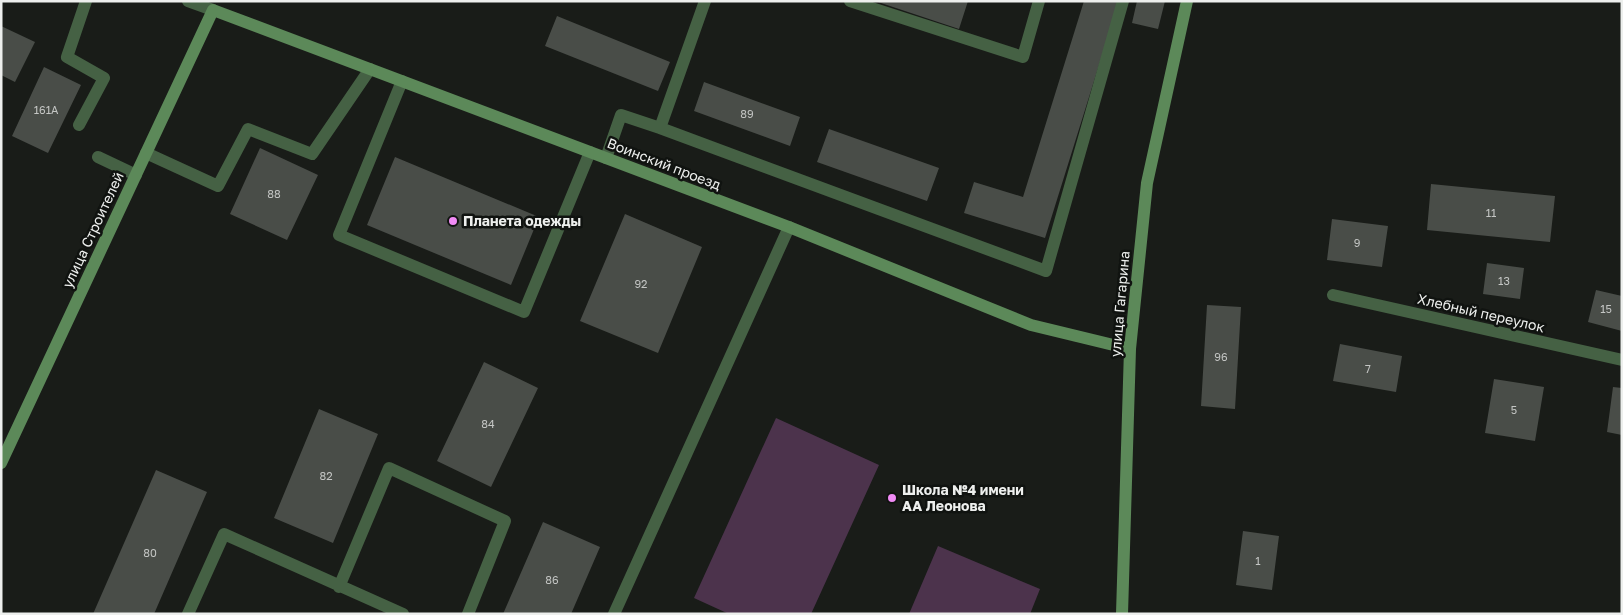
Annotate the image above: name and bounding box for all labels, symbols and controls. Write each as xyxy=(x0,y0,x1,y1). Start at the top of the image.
house number: 161А xyxy=(34,103,59,116)
house number: 89 xyxy=(740,107,754,120)
street label: Воинский проезд xyxy=(605,134,724,193)
street label: улица Строителей xyxy=(58,169,127,290)
house number: 88 xyxy=(267,187,281,200)
house number: 11 xyxy=(1486,206,1496,219)
place label: Планета одежды xyxy=(463,212,581,229)
marker: Планета одежды xyxy=(447,215,459,227)
house number: 9 xyxy=(1354,236,1360,249)
street label: улица Гагарина xyxy=(1106,250,1133,358)
house number: 13 xyxy=(1498,274,1510,287)
house number: 92 xyxy=(634,277,648,290)
street label: Хлебный переулок xyxy=(1416,290,1546,335)
house number: 15 xyxy=(1600,302,1612,315)
house number: 96 xyxy=(1214,350,1228,363)
house number: 7 xyxy=(1365,362,1371,375)
house number: 5 xyxy=(1511,403,1517,416)
house number: 84 xyxy=(481,417,495,430)
house number: 82 xyxy=(319,469,333,482)
place label: Школа №4 имени АА Леонова xyxy=(902,481,1024,514)
marker: Школа №4 имени АА Леонова xyxy=(886,492,898,504)
house number: 80 xyxy=(143,546,157,559)
house number: 1 xyxy=(1255,554,1261,567)
house number: 86 xyxy=(545,573,559,586)

